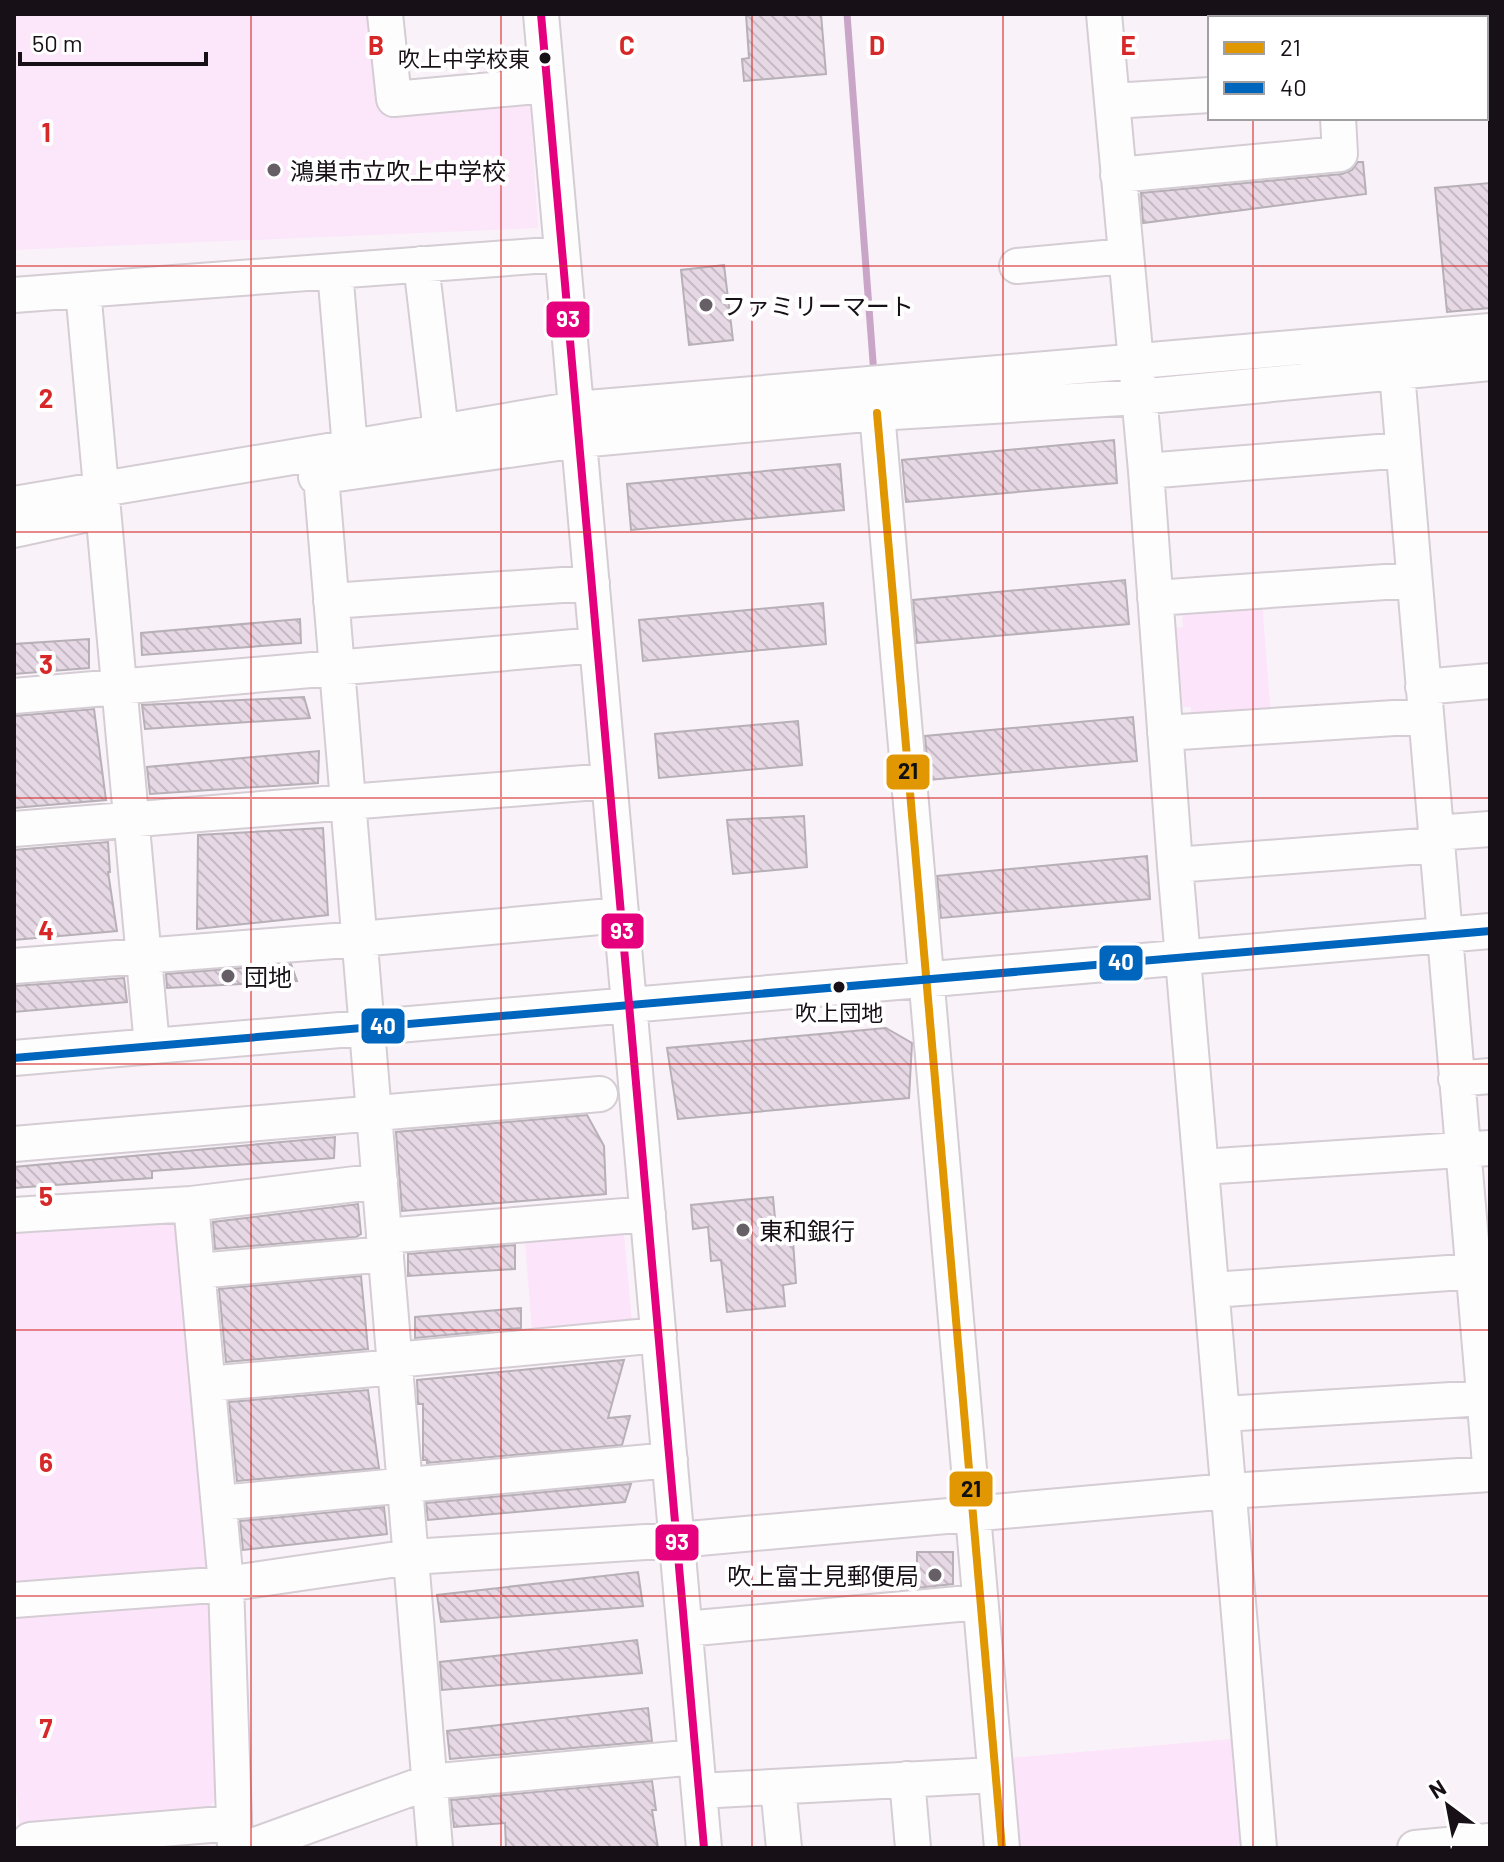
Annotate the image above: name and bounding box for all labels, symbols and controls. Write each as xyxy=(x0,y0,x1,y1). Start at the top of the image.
scale bar xyxy=(20,16,206,66)
legend xyxy=(1208,16,1488,120)
text: 50 m xyxy=(32,28,83,57)
text: B xyxy=(368,29,384,60)
text: C xyxy=(619,29,635,60)
text: D xyxy=(869,29,885,60)
text: E xyxy=(1120,29,1136,60)
text: 21 xyxy=(1280,32,1301,61)
place label: 吹上中学校東 xyxy=(398,45,530,71)
marker: 吹上中学校東 xyxy=(537,50,553,66)
text: 40 xyxy=(1280,72,1307,101)
text: 1 xyxy=(41,116,51,147)
place label: 鴻巣市立吹上中学校 xyxy=(290,156,506,185)
marker: 鴻巣市立吹上中学校 xyxy=(265,161,283,179)
place label: ファミリーマート xyxy=(722,291,914,320)
marker: ファミリーマート xyxy=(697,296,715,314)
line badge: 93 xyxy=(545,300,591,339)
text: 93 xyxy=(556,305,580,331)
text: 2 xyxy=(39,382,53,413)
text: 3 xyxy=(39,648,53,679)
line badge: 21 xyxy=(885,753,931,791)
text: 21 xyxy=(898,757,918,783)
line badge: 93 xyxy=(600,912,645,950)
text: 4 xyxy=(38,914,54,945)
text: 93 xyxy=(610,917,634,943)
line badge: 40 xyxy=(1098,944,1144,982)
text: 40 xyxy=(1108,948,1134,974)
place label: 団地 xyxy=(244,962,292,991)
marker: 団地 xyxy=(219,967,237,985)
marker: 吹上団地 xyxy=(831,979,847,995)
place label: 吹上団地 xyxy=(795,999,883,1025)
line badge: 40 xyxy=(360,1007,406,1045)
text: 40 xyxy=(370,1012,396,1038)
text: 5 xyxy=(39,1180,53,1211)
place label: 東和銀行 xyxy=(759,1216,855,1245)
marker: 東和銀行 xyxy=(734,1221,752,1239)
text: 6 xyxy=(39,1446,53,1477)
line badge: 21 xyxy=(948,1470,994,1508)
text: 21 xyxy=(961,1475,981,1501)
line badge: 93 xyxy=(654,1523,700,1562)
text: 93 xyxy=(665,1528,689,1554)
place label: 吹上富士見郵便局 xyxy=(727,1561,919,1590)
marker: 吹上富士見郵便局 xyxy=(926,1566,944,1584)
text: 7 xyxy=(40,1712,53,1743)
north arrow xyxy=(1408,1766,1488,1846)
text: N xyxy=(1424,1773,1450,1803)

